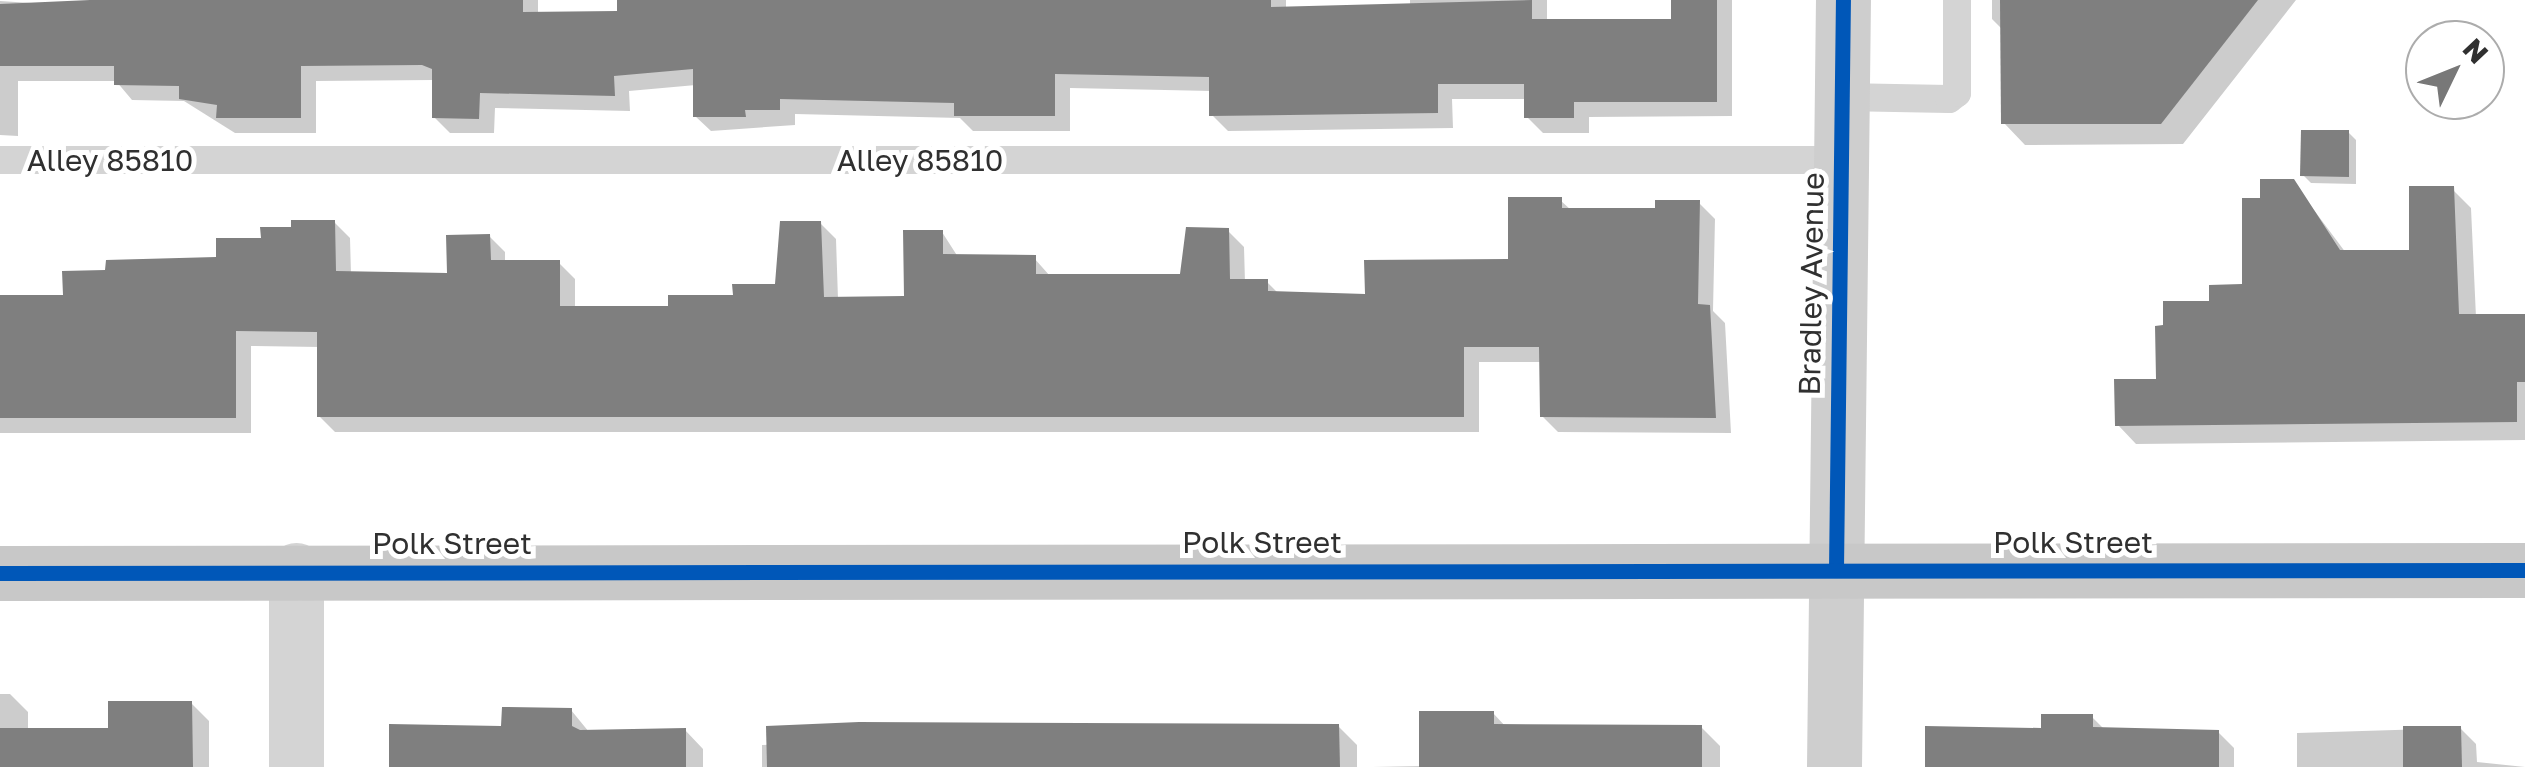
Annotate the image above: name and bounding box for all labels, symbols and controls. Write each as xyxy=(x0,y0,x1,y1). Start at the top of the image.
north arrow xyxy=(2405,20,2505,120)
text: N xyxy=(2457,32,2495,70)
street label: Alley 85810 xyxy=(27,142,193,178)
street label: Alley 85810 xyxy=(837,142,1003,178)
street label: Bradley Avenue xyxy=(1791,172,1831,396)
street label: Polk Street xyxy=(1182,524,1342,560)
street label: Polk Street xyxy=(1993,524,2153,560)
street label: Polk Street xyxy=(372,525,532,561)

